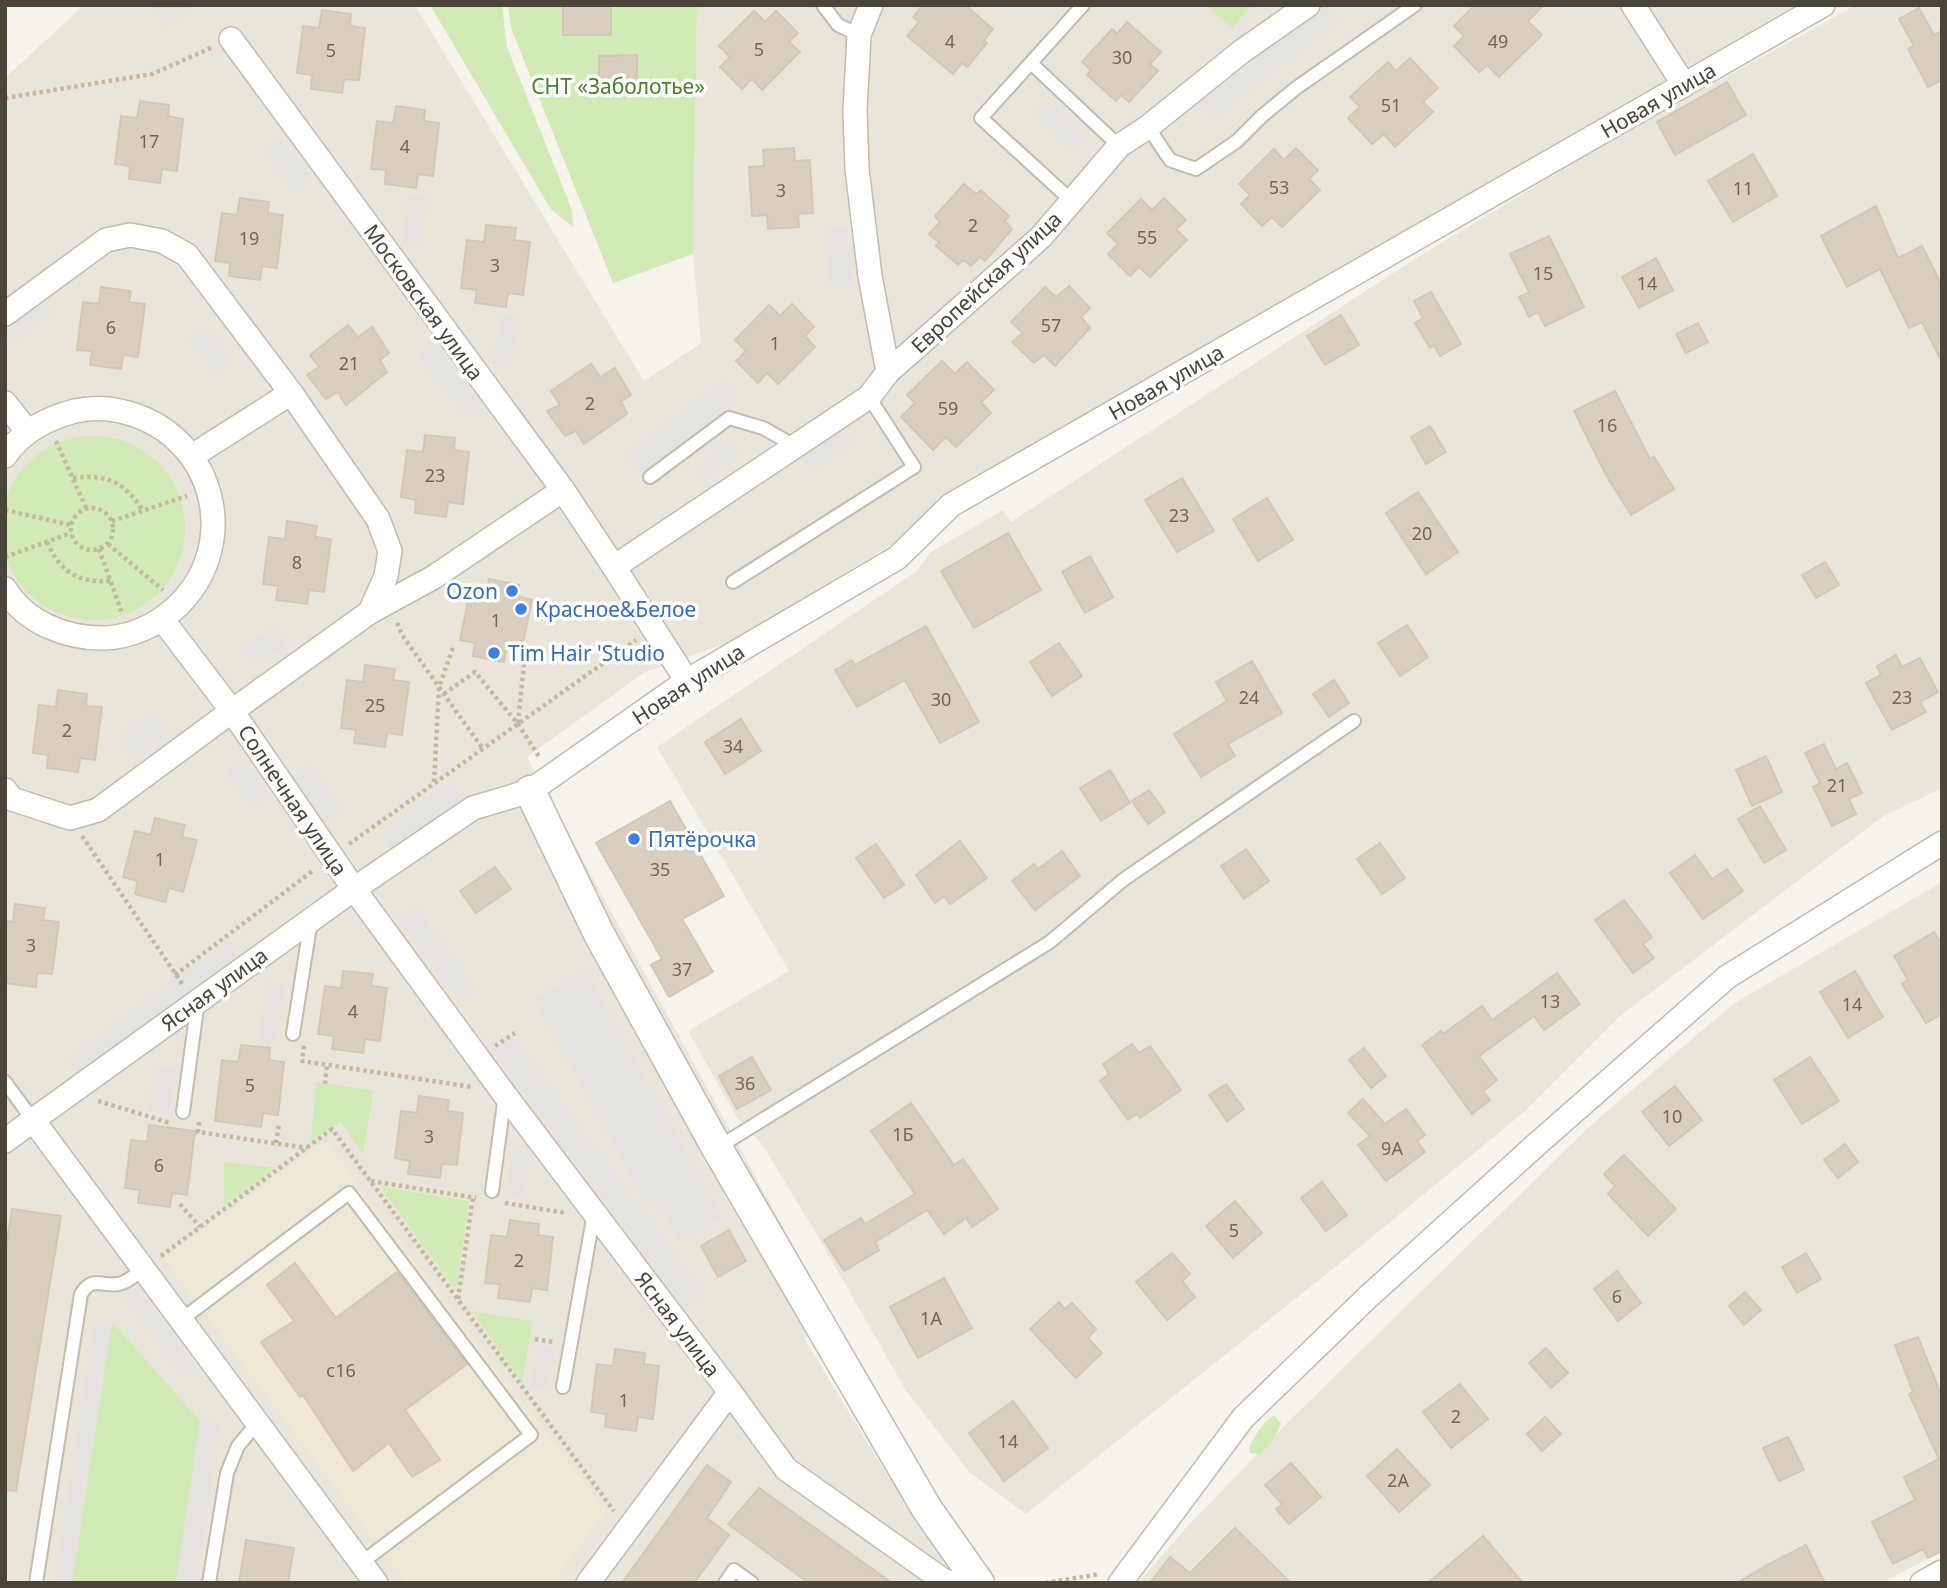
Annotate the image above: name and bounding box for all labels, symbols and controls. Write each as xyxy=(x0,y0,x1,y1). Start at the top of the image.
house number: 4 xyxy=(945,29,955,53)
house number: 49 xyxy=(1488,29,1508,53)
house number: 5 xyxy=(754,37,764,61)
house number: 5 xyxy=(326,38,336,62)
house number: 30 xyxy=(1112,45,1132,69)
street label: Новая улица xyxy=(1595,56,1721,144)
park label: СНТ «Заболотье» xyxy=(531,72,705,100)
house number: 51 xyxy=(1381,93,1401,117)
house number: 17 xyxy=(139,129,159,153)
house number: 4 xyxy=(400,134,410,158)
house number: 53 xyxy=(1269,175,1289,199)
house number: 11 xyxy=(1733,176,1753,200)
house number: 3 xyxy=(776,178,786,202)
street label: Европейская улица xyxy=(905,205,1067,359)
house number: 2 xyxy=(968,213,978,237)
street label: Московская улица xyxy=(358,218,490,386)
house number: 55 xyxy=(1137,225,1157,249)
house number: 19 xyxy=(239,226,259,250)
house number: 3 xyxy=(490,253,500,277)
house number: 15 xyxy=(1533,261,1553,285)
house number: 14 xyxy=(1637,271,1657,295)
house number: 57 xyxy=(1041,313,1061,337)
house number: 6 xyxy=(106,315,116,339)
house number: 1 xyxy=(770,331,780,355)
street label: Новая улица xyxy=(1103,338,1229,426)
house number: 21 xyxy=(339,351,359,375)
house number: 2 xyxy=(585,391,595,415)
house number: 59 xyxy=(938,396,958,420)
house number: 16 xyxy=(1597,413,1617,437)
house number: 23 xyxy=(425,463,445,487)
house number: 23 xyxy=(1169,503,1189,527)
house number: 20 xyxy=(1412,521,1432,545)
house number: 8 xyxy=(292,550,302,574)
place label: Ozon xyxy=(446,577,498,605)
marker: Ozon xyxy=(504,583,520,599)
place label: Красное&Белое xyxy=(535,595,696,623)
marker: Красное&Белое xyxy=(513,601,529,617)
house number: 1 xyxy=(491,608,501,632)
street label: Новая улица xyxy=(626,637,750,731)
place label: Tim Hair 'Studio xyxy=(508,639,665,667)
marker: Tim Hair 'Studio xyxy=(486,645,502,661)
house number: 24 xyxy=(1239,685,1259,709)
house number: 23 xyxy=(1892,685,1912,709)
house number: 30 xyxy=(931,687,951,711)
house number: 25 xyxy=(365,693,385,717)
house number: 2 xyxy=(62,718,72,742)
street label: Солнечная улица xyxy=(232,719,354,881)
house number: 34 xyxy=(723,734,743,758)
house number: 21 xyxy=(1827,773,1847,797)
place label: Пятёрочка xyxy=(648,825,756,853)
marker: Пятёрочка xyxy=(626,831,642,847)
house number: 1 xyxy=(155,847,165,871)
house number: 35 xyxy=(650,857,670,881)
house number: 3 xyxy=(26,933,36,957)
street label: Ясная улица xyxy=(155,941,273,1037)
house number: 37 xyxy=(672,957,692,981)
house number: 13 xyxy=(1540,989,1560,1013)
house number: 14 xyxy=(1842,992,1862,1016)
house number: 4 xyxy=(348,999,358,1023)
house number: 36 xyxy=(735,1071,755,1095)
house number: 5 xyxy=(245,1073,255,1097)
house number: 10 xyxy=(1662,1104,1682,1128)
house number: 1Б xyxy=(892,1122,914,1146)
house number: 3 xyxy=(424,1124,434,1148)
house number: 9А xyxy=(1381,1136,1403,1160)
house number: 6 xyxy=(154,1153,164,1177)
house number: 5 xyxy=(1229,1218,1239,1242)
house number: 2 xyxy=(514,1248,524,1272)
street label: Ясная улица xyxy=(629,1265,727,1383)
house number: 6 xyxy=(1612,1284,1622,1308)
house number: 1А xyxy=(920,1306,942,1330)
house number: с16 xyxy=(326,1358,356,1382)
house number: 1 xyxy=(619,1388,629,1412)
house number: 2 xyxy=(1451,1404,1461,1428)
house number: 14 xyxy=(998,1429,1018,1453)
house number: 2А xyxy=(1387,1468,1409,1492)

